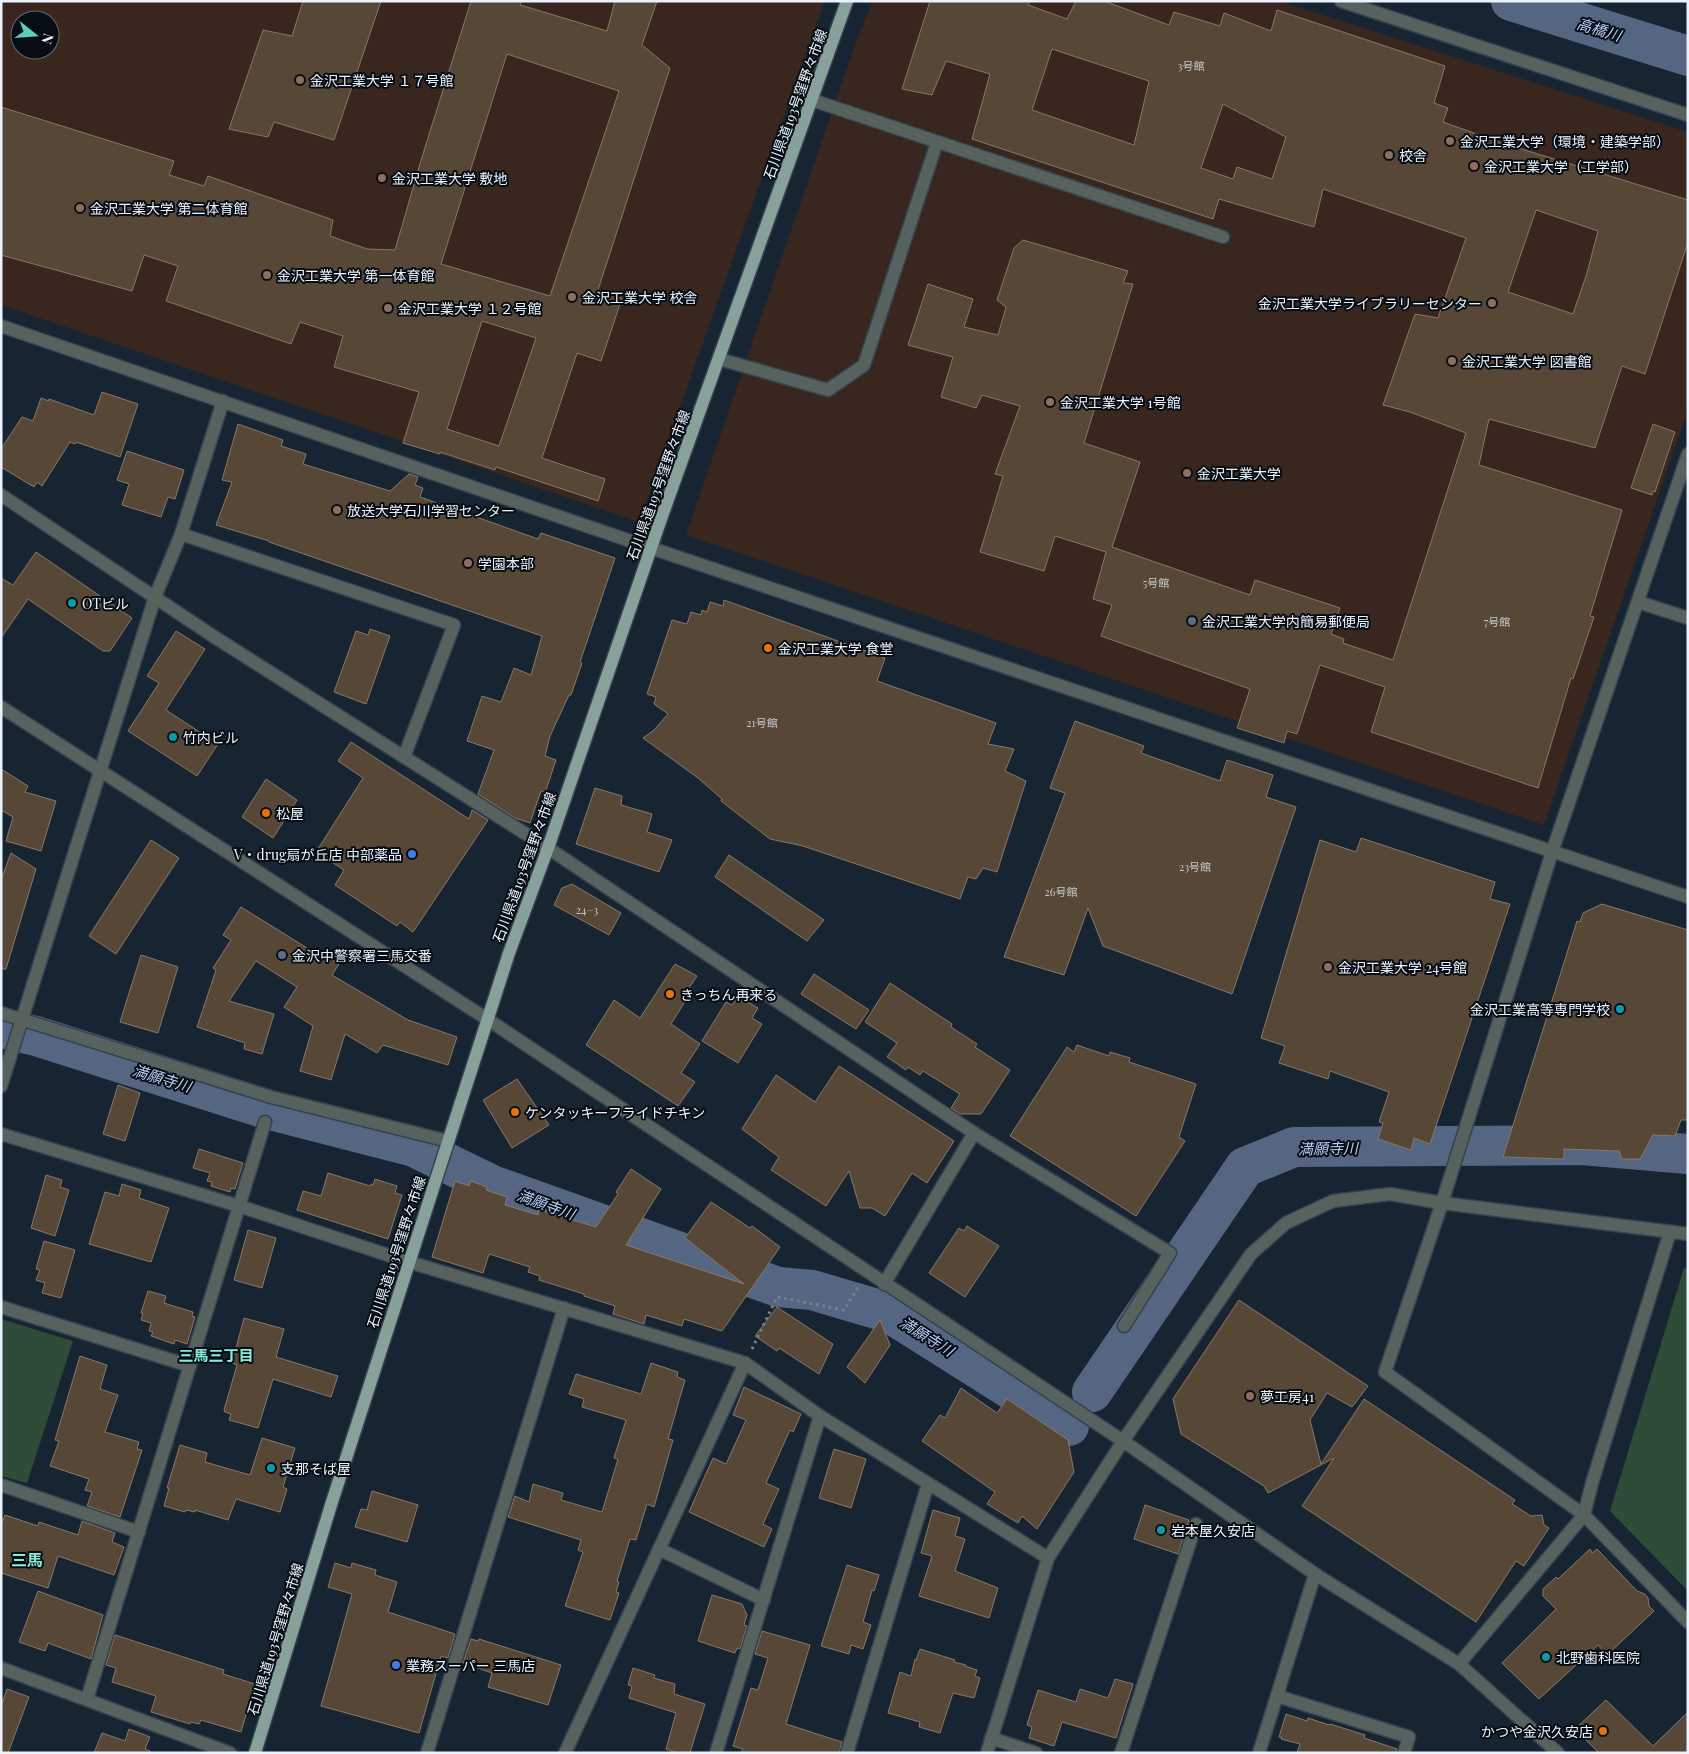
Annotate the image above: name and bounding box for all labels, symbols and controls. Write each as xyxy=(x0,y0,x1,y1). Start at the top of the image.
north arrow xyxy=(10,10,60,60)
water label: 高橋川 xyxy=(1575,13,1625,46)
street label: 石川県道193号窪野々市線 xyxy=(759,26,831,182)
text: N xyxy=(37,31,58,47)
house number: 3号館 xyxy=(1178,58,1204,73)
place label: 金沢工業大学 １７号館 xyxy=(310,71,454,90)
marker: 金沢工業大学 １７号館 xyxy=(294,74,306,86)
place label: 金沢工業大学（環境・建築学部） xyxy=(1460,132,1670,151)
marker: 金沢工業大学（環境・建築学部） xyxy=(1444,135,1456,147)
place label: 校舎 xyxy=(1399,146,1427,165)
marker: 校舎 xyxy=(1383,149,1395,161)
place label: 金沢工業大学（工学部） xyxy=(1484,157,1638,176)
marker: 金沢工業大学（工学部） xyxy=(1468,160,1480,172)
place label: 金沢工業大学 敷地 xyxy=(392,169,508,188)
marker: 金沢工業大学 敷地 xyxy=(376,172,388,184)
place label: 金沢工業大学 第二体育館 xyxy=(90,199,248,218)
marker: 金沢工業大学 第二体育館 xyxy=(74,202,86,214)
place label: 金沢工業大学 第一体育館 xyxy=(277,266,435,285)
marker: 金沢工業大学 第一体育館 xyxy=(261,269,273,281)
place label: 金沢工業大学 校舎 xyxy=(582,288,698,307)
marker: 金沢工業大学 校舎 xyxy=(566,291,578,303)
place label: 金沢工業大学ライブラリーセンター xyxy=(1258,294,1482,313)
marker: 金沢工業大学ライブラリーセンター xyxy=(1486,297,1498,309)
place label: 金沢工業大学 １２号館 xyxy=(398,299,542,318)
marker: 金沢工業大学 １２号館 xyxy=(382,302,394,314)
place label: 金沢工業大学 図書館 xyxy=(1462,352,1592,371)
marker: 金沢工業大学 図書館 xyxy=(1446,355,1458,367)
place label: 金沢工業大学 1号館 xyxy=(1060,393,1181,412)
marker: 金沢工業大学 1号館 xyxy=(1044,396,1056,408)
street label: 石川県道193号窪野々市線 xyxy=(622,407,694,563)
place label: 金沢工業大学 xyxy=(1197,464,1281,483)
marker: 金沢工業大学 xyxy=(1181,467,1193,479)
place label: 放送大学石川学習センター xyxy=(347,501,515,520)
marker: 放送大学石川学習センター xyxy=(331,504,343,516)
place label: 学園本部 xyxy=(478,554,534,573)
marker: 学園本部 xyxy=(462,557,474,569)
house number: 5号館 xyxy=(1143,575,1169,590)
place label: OTビル xyxy=(82,594,129,613)
marker: OTビル xyxy=(66,597,78,609)
place label: 金沢工業大学内簡易郵便局 xyxy=(1202,612,1370,631)
house number: 7号館 xyxy=(1484,614,1510,629)
marker: 金沢工業大学内簡易郵便局 xyxy=(1186,615,1198,627)
place label: 金沢工業大学 食堂 xyxy=(778,639,894,658)
marker: 金沢工業大学 食堂 xyxy=(762,642,774,654)
house number: 21号館 xyxy=(746,715,778,730)
place label: 竹内ビル xyxy=(183,728,239,747)
marker: 竹内ビル xyxy=(167,731,179,743)
street label: 石川県道193号窪野々市線 xyxy=(488,789,560,945)
place label: 松屋 xyxy=(276,804,304,823)
marker: 松屋 xyxy=(260,807,272,819)
place label: V・drug扇が丘店 中部薬品 xyxy=(233,845,402,864)
marker: V・drug扇が丘店 中部薬品 xyxy=(406,848,418,860)
house number: 23号館 xyxy=(1179,859,1211,874)
house number: 26号館 xyxy=(1045,884,1077,899)
house number: 24−3 xyxy=(576,902,598,917)
place label: 金沢中警察署三馬交番 xyxy=(292,946,432,965)
marker: 金沢中警察署三馬交番 xyxy=(276,949,288,961)
place label: 金沢工業大学 24号館 xyxy=(1338,958,1467,977)
marker: 金沢工業大学 24号館 xyxy=(1322,961,1334,973)
place label: きっちん再来る xyxy=(680,985,777,1004)
marker: きっちん再来る xyxy=(664,988,676,1000)
place label: 金沢工業高等専門学校 xyxy=(1470,1000,1610,1019)
marker: 金沢工業高等専門学校 xyxy=(1614,1003,1626,1015)
water label: 満願寺川 xyxy=(130,1060,196,1097)
place label: ケンタッキーフライドチキン xyxy=(525,1103,705,1122)
marker: ケンタッキーフライドチキン xyxy=(509,1106,521,1118)
water label: 満願寺川 xyxy=(1298,1137,1360,1159)
street label: 石川県道193号窪野々市線 xyxy=(362,1174,430,1330)
water label: 満願寺川 xyxy=(514,1184,579,1224)
water label: 満願寺川 xyxy=(896,1312,959,1361)
district label: 三馬三丁目 xyxy=(178,1345,254,1365)
place label: 夢工房41 xyxy=(1260,1387,1314,1406)
marker: 夢工房41 xyxy=(1244,1390,1256,1402)
place label: 支那そば屋 xyxy=(281,1459,351,1478)
marker: 支那そば屋 xyxy=(265,1462,277,1474)
place label: 岩本屋久安店 xyxy=(1171,1521,1255,1540)
marker: 岩本屋久安店 xyxy=(1155,1524,1167,1536)
district label: 三馬 xyxy=(11,1549,43,1570)
street label: 石川県道193号窪野々市線 xyxy=(243,1560,307,1718)
place label: 北野歯科医院 xyxy=(1556,1648,1640,1667)
marker: 北野歯科医院 xyxy=(1540,1651,1552,1663)
place label: 業務スーパー 三馬店 xyxy=(406,1656,535,1675)
marker: 業務スーパー 三馬店 xyxy=(390,1659,402,1671)
place label: かつや金沢久安店 xyxy=(1481,1722,1593,1741)
marker: かつや金沢久安店 xyxy=(1597,1725,1609,1737)

